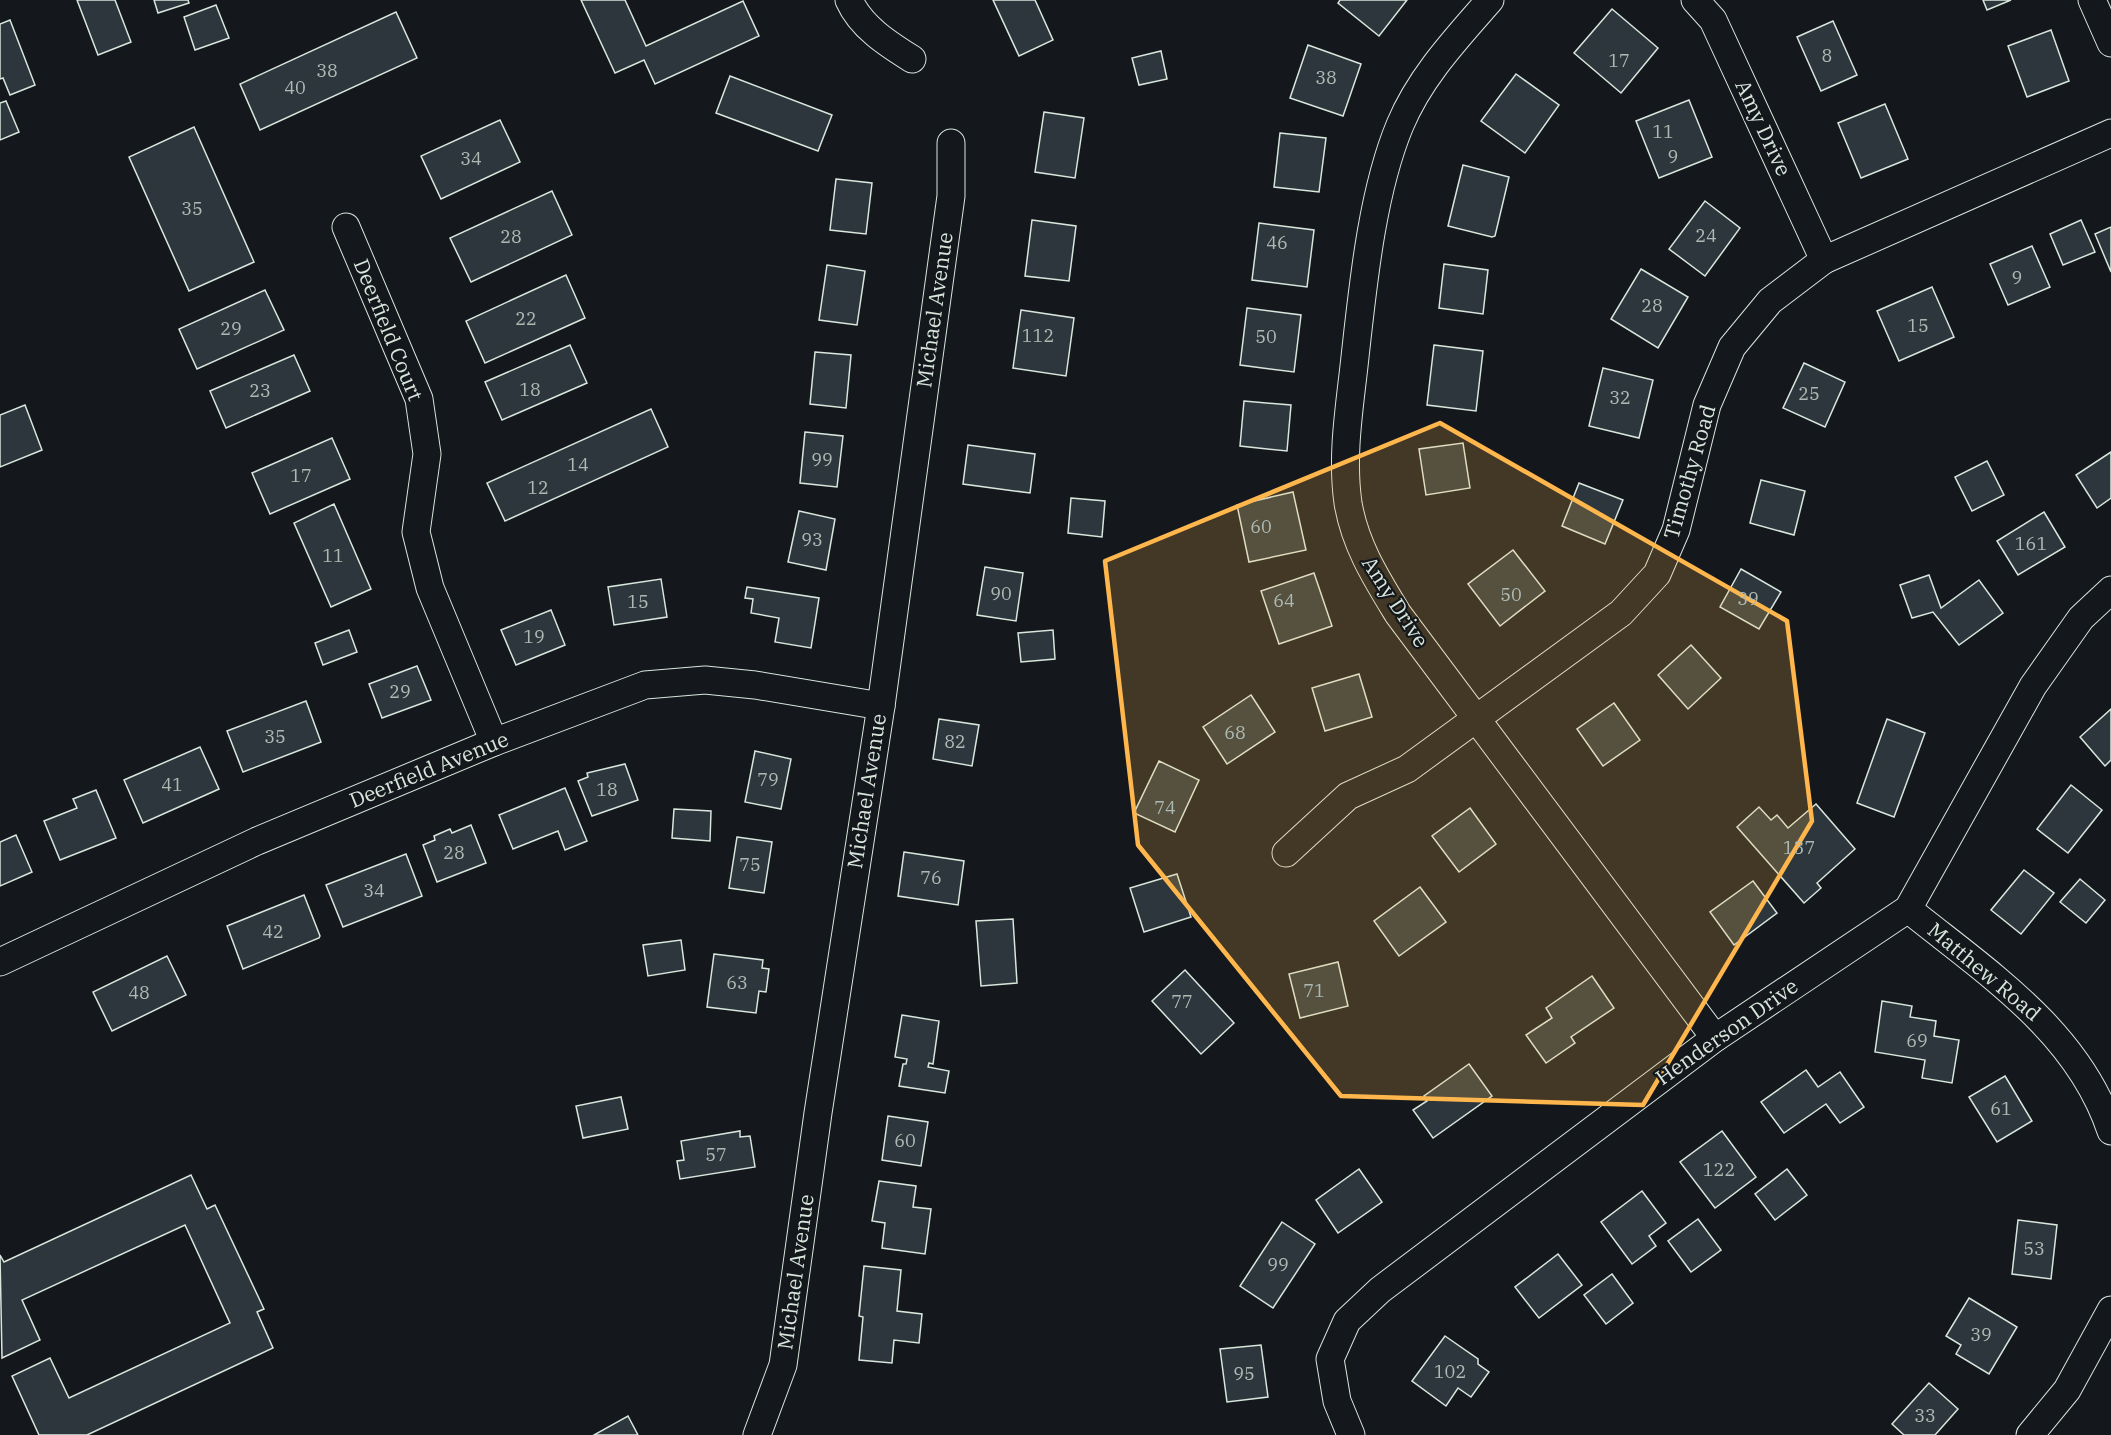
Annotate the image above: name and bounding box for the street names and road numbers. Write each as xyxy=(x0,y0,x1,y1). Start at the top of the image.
street label: Amy Drive xyxy=(1729,75,1798,180)
street label: Michael Avenue xyxy=(909,230,959,389)
street label: Deerfield Court xyxy=(348,255,430,405)
street label: Timothy Road xyxy=(1656,401,1722,542)
street label: Amy Drive xyxy=(1356,551,1436,652)
street label: Michael Avenue xyxy=(840,711,892,870)
street label: Deerfield Avenue xyxy=(345,724,512,814)
street label: Matthew Road xyxy=(1922,916,2047,1027)
street label: Henderson Drive xyxy=(1650,972,1803,1091)
street label: Michael Avenue xyxy=(770,1192,820,1351)

